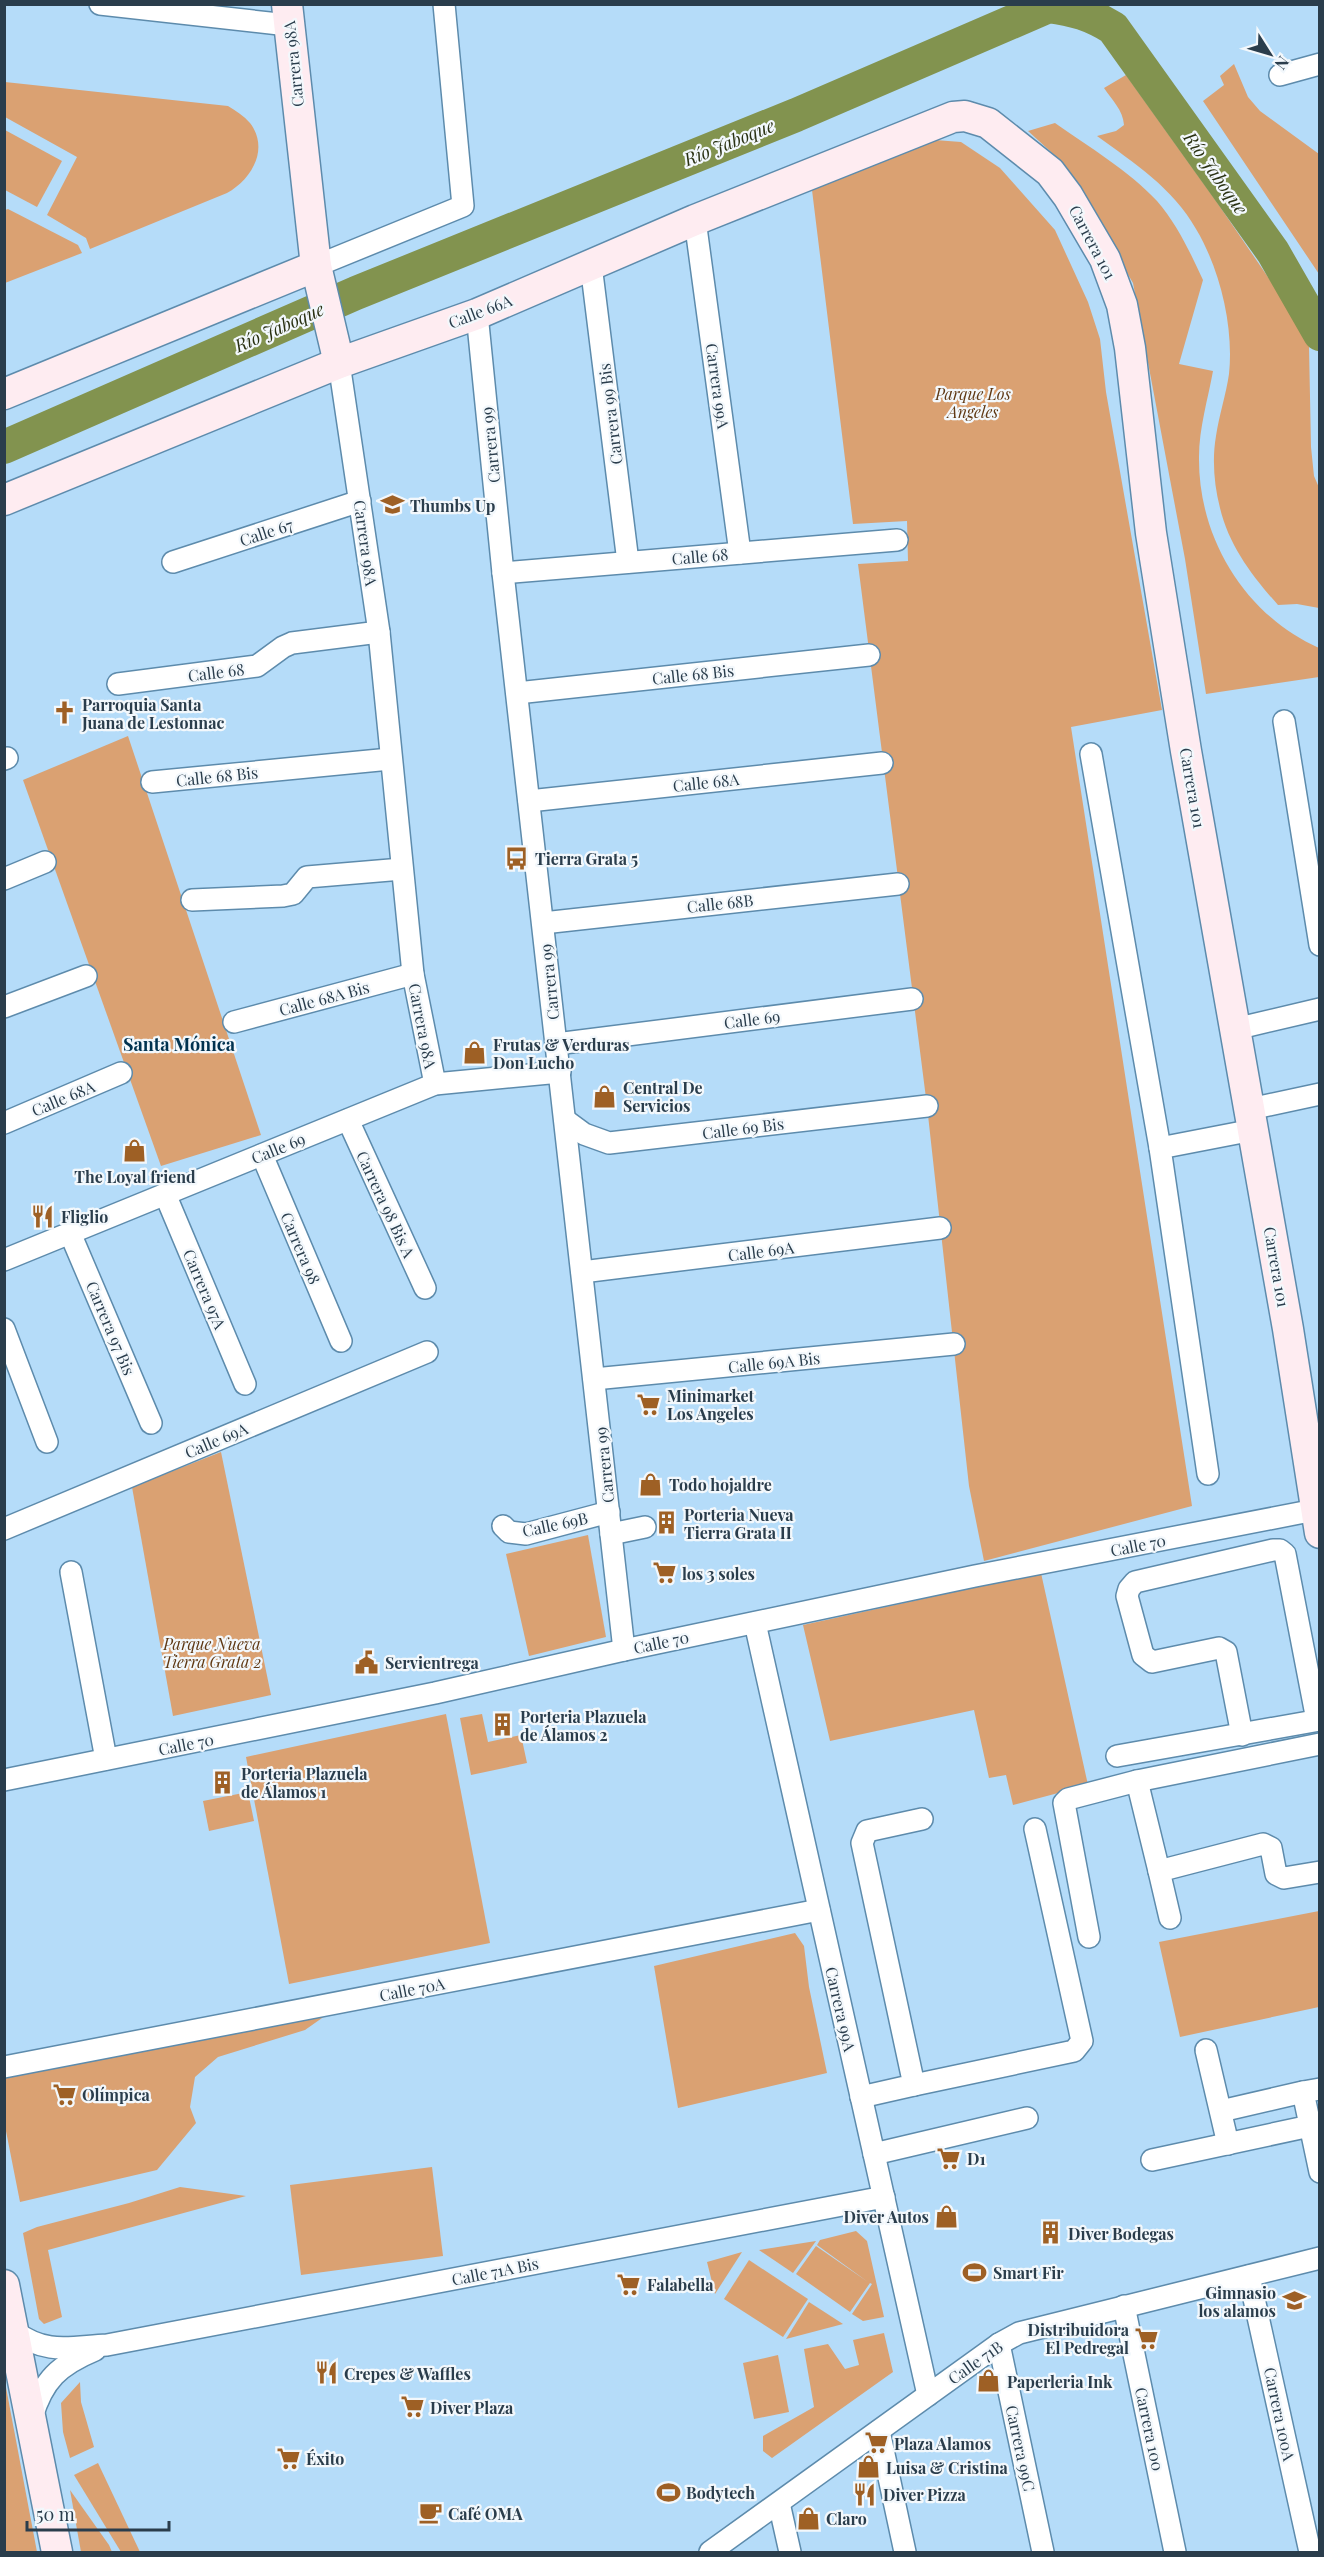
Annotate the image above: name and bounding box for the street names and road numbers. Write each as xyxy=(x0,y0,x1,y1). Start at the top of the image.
street label: Carrera 98A xyxy=(278,19,308,108)
street label: Carrera 101 xyxy=(1065,201,1121,283)
street label: Calle 66A xyxy=(445,289,516,333)
street label: Carrera 99A xyxy=(702,342,735,431)
street label: Carrera 99 Bis xyxy=(593,362,627,466)
street label: Carrera 99 xyxy=(476,406,504,484)
street label: Carrera 98A xyxy=(350,499,383,588)
street label: Calle 67 xyxy=(237,513,296,550)
street label: Calle 68 xyxy=(671,543,729,569)
street label: Calle 68 xyxy=(187,658,245,686)
street label: Calle 68 Bis xyxy=(651,659,735,689)
street label: Carrera 101 xyxy=(1176,746,1210,830)
street label: Calle 68 Bis xyxy=(175,761,259,791)
street label: Calle 68A xyxy=(672,768,741,796)
street label: Calle 68B xyxy=(686,889,754,917)
street label: Carrera 99 xyxy=(535,943,563,1021)
street label: Calle 68A Bis xyxy=(277,976,371,1020)
street label: Carrera 98A xyxy=(404,982,442,1071)
street label: Calle 69 xyxy=(723,1005,781,1033)
street label: Calle 68A xyxy=(28,1075,99,1121)
street label: Calle 69 Bis xyxy=(701,1113,785,1143)
street label: Calle 69 xyxy=(248,1128,308,1168)
street label: Carrera 98 Bis A xyxy=(352,1147,420,1262)
street label: Carrera 98 xyxy=(276,1209,326,1287)
street label: Carrera 101 xyxy=(1260,1225,1294,1309)
street label: Calle 69A xyxy=(727,1236,796,1265)
street label: Carrera 97A xyxy=(179,1246,232,1333)
street label: Carrera 97 Bis xyxy=(82,1278,140,1378)
street label: Calle 69A Bis xyxy=(727,1347,821,1377)
street label: Calle 69A xyxy=(181,1417,252,1463)
street label: Carrera 99 xyxy=(590,1426,618,1504)
street label: Calle 69B xyxy=(520,1507,590,1541)
street label: Calle 70 xyxy=(1108,1529,1168,1561)
street label: Calle 70 xyxy=(631,1626,691,1658)
street label: Calle 70 xyxy=(156,1728,216,1760)
street label: Carrera 99A xyxy=(821,1965,861,2054)
street label: Calle 70A xyxy=(377,1972,447,2006)
street label: Calle 71A Bis xyxy=(450,2252,540,2290)
street label: Calle 71B xyxy=(943,2335,1007,2389)
street label: Carrera 100A xyxy=(1260,2365,1300,2464)
street label: Carrera 100 xyxy=(1131,2385,1169,2473)
street label: Carrera 99C xyxy=(1002,2403,1040,2493)

